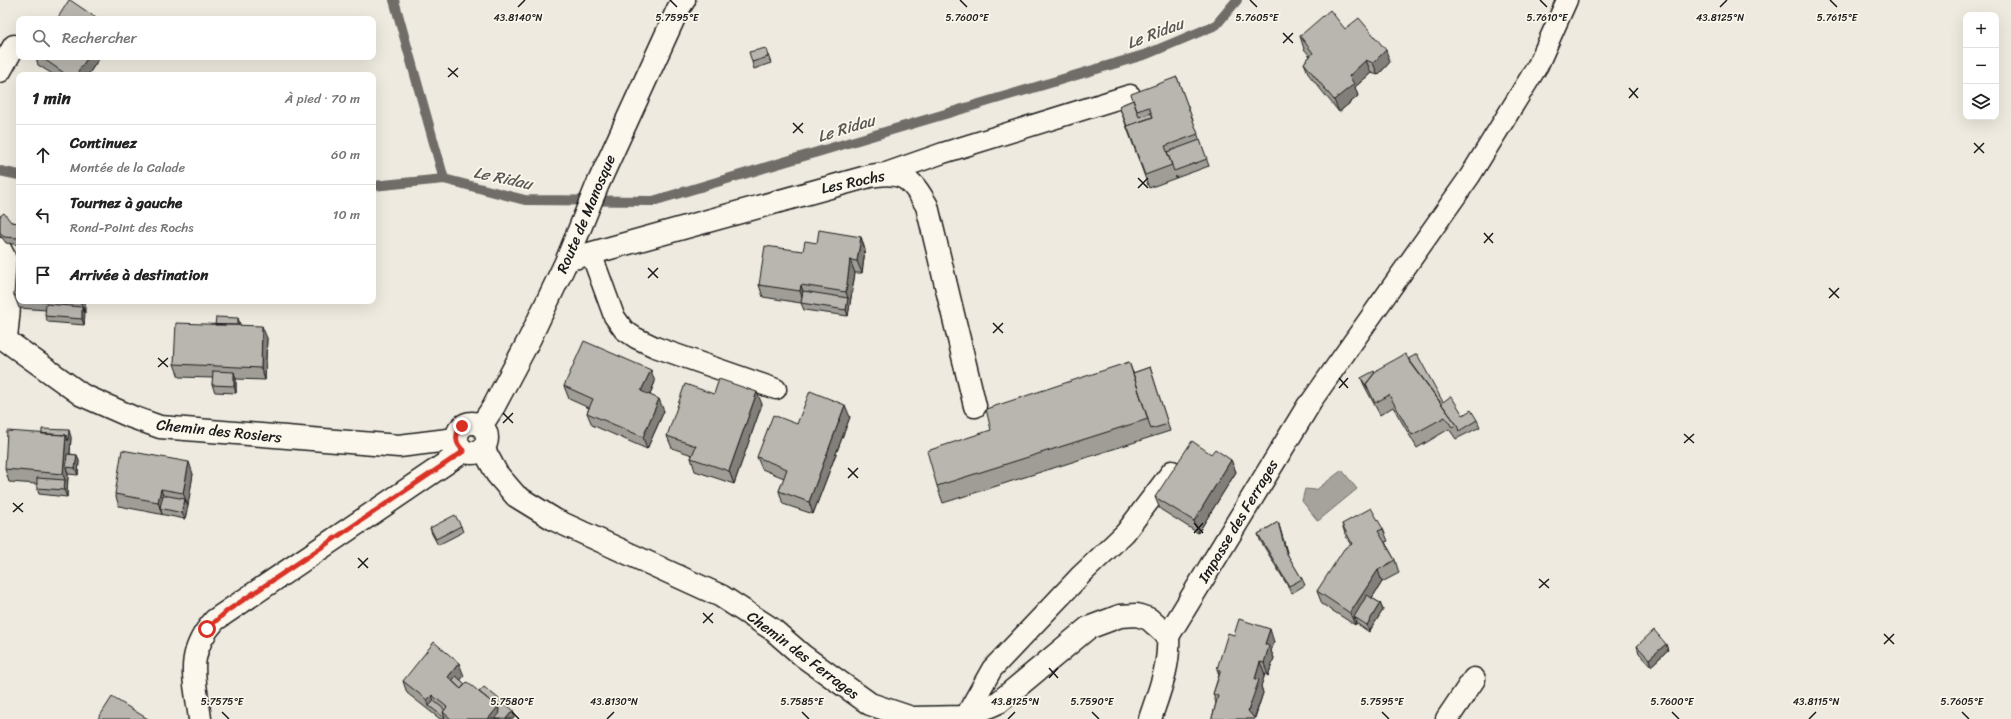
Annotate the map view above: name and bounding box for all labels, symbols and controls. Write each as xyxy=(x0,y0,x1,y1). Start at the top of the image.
water label: Le Ridau xyxy=(1122,8,1190,57)
text: 43.8140°N xyxy=(494,9,542,27)
text: 5.7595°E xyxy=(655,9,700,27)
text: 5.7600°E xyxy=(946,9,990,27)
text: 5.7605°E xyxy=(1236,9,1280,27)
text: 5.7610°E xyxy=(1527,9,1569,27)
text: 43.8125°N xyxy=(1696,9,1744,27)
text: 5.7615°E xyxy=(1817,9,1859,27)
map controls xyxy=(1963,12,1999,120)
button: + xyxy=(1963,12,1999,48)
search box xyxy=(16,16,376,60)
text: Rechercher xyxy=(62,25,137,51)
icon: search xyxy=(30,27,52,49)
button: − xyxy=(1963,48,1999,84)
text: 1 min xyxy=(32,83,71,113)
button: layers xyxy=(1963,84,1999,120)
text: À pied · 70 m xyxy=(285,87,360,110)
water label: Le Ridau xyxy=(814,105,881,150)
text: Continuez xyxy=(70,130,137,156)
text: 60 m xyxy=(331,143,360,166)
icon: ahead xyxy=(32,144,54,166)
street label: Route de Manosque xyxy=(549,150,623,278)
text: Montée de la Calade xyxy=(70,156,185,179)
water label: Le Ridau xyxy=(471,158,537,199)
street label: Les Rochs xyxy=(819,163,887,201)
text: Tournez à gauche xyxy=(70,190,182,216)
text: 10 m xyxy=(333,203,360,226)
icon: left xyxy=(32,204,54,226)
text: Rond-Point des Rochs xyxy=(70,216,194,239)
text: Arrivée à destination xyxy=(70,262,208,288)
icon: arrive xyxy=(32,264,54,286)
street label: Chemin des Rosiers xyxy=(155,411,283,451)
route end xyxy=(453,417,471,435)
street label: Impasse des Ferrages xyxy=(1190,454,1285,589)
street label: Chemin des Ferrages xyxy=(741,604,866,707)
route start xyxy=(198,620,216,638)
text: 5.7575°E xyxy=(201,693,245,711)
text: 5.7580°E xyxy=(490,693,535,711)
text: 43.8130°N xyxy=(590,693,638,711)
text: 5.7585°E xyxy=(781,693,825,711)
text: 43.8125°N xyxy=(991,693,1039,711)
text: 5.7590°E xyxy=(1070,693,1115,711)
text: 5.7595°E xyxy=(1360,693,1405,711)
text: 5.7600°E xyxy=(1651,693,1695,711)
text: 43.8115°N xyxy=(1793,693,1839,711)
text: 5.7605°E xyxy=(1941,693,1985,711)

